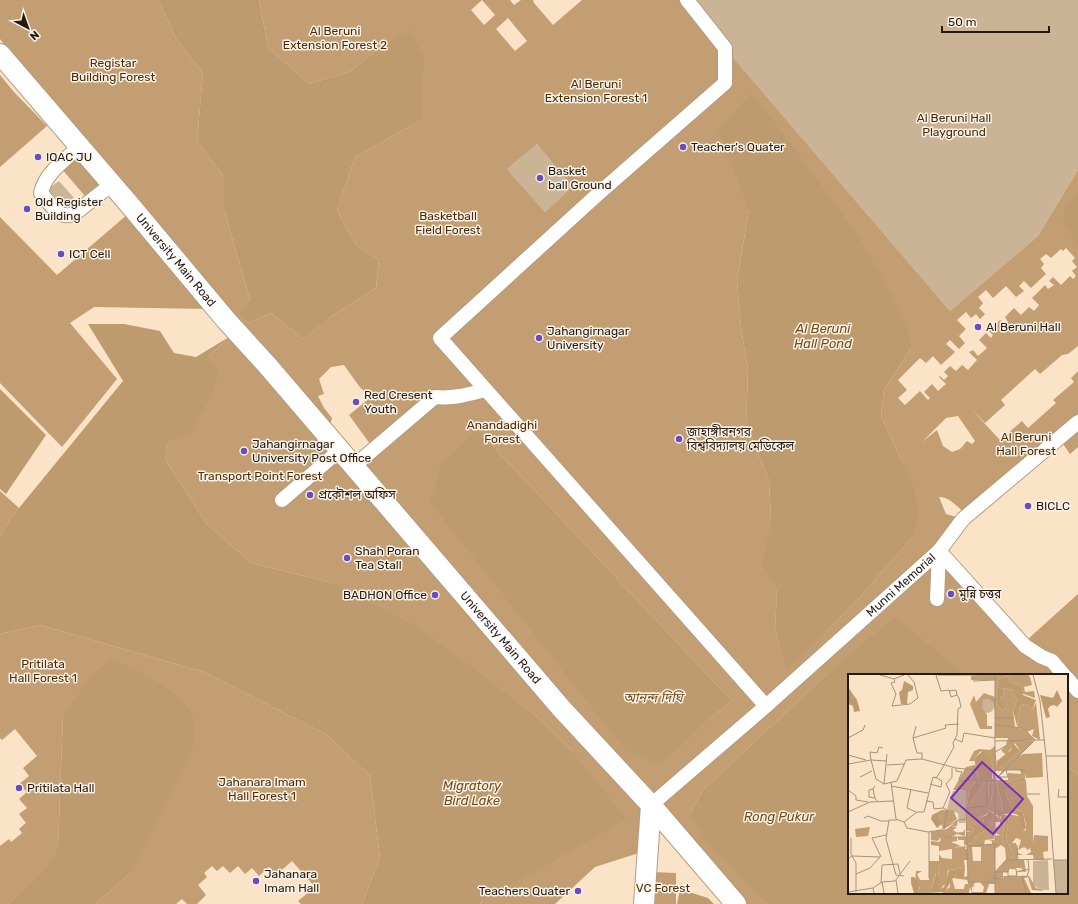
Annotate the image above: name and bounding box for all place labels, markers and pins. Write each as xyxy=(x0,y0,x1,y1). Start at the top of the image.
place label: Teacher's Quater xyxy=(691,140,785,154)
marker: Teacher's Quater xyxy=(678,142,688,152)
place label: IQAC JU xyxy=(46,150,92,164)
marker: IQAC JU xyxy=(33,152,43,162)
place label: Basket ball Ground xyxy=(548,164,612,192)
marker: Basket ball Ground xyxy=(535,173,545,183)
place label: Old Register Building xyxy=(35,195,103,223)
marker: Old Register Building xyxy=(22,204,32,214)
place label: ICT Cell xyxy=(69,247,110,261)
marker: ICT Cell xyxy=(56,249,66,259)
place label: Al Beruni Hall xyxy=(986,320,1061,334)
marker: Al Beruni Hall xyxy=(973,322,983,332)
place label: Jahangirnagar University xyxy=(547,324,630,352)
marker: Jahangirnagar University xyxy=(534,333,544,343)
place label: Red Cresent Youth xyxy=(364,388,433,416)
marker: Red Cresent Youth xyxy=(351,397,361,407)
place label: জাহাঙ্গীরনগর বিশ্ববিদ্যালয় মেডিকেল xyxy=(686,424,795,453)
marker: জাহাঙ্গীরনগর বিশ্ববিদ্যালয় মেডিকেল xyxy=(674,434,684,444)
place label: Jahangirnagar University Post Office xyxy=(252,437,372,465)
marker: Jahangirnagar University Post Office xyxy=(239,446,249,456)
place label: প্রকৌশল অফিস xyxy=(318,487,396,502)
marker: প্রকৌশল অফিস xyxy=(305,490,315,500)
place label: BICLC xyxy=(1036,499,1070,513)
marker: BICLC xyxy=(1023,501,1033,511)
place label: Shah Poran Tea Stall xyxy=(355,544,420,572)
marker: Shah Poran Tea Stall xyxy=(342,553,352,563)
place label: মুন্নি চত্তর xyxy=(958,586,1002,602)
place label: BADHON Office xyxy=(343,588,427,602)
marker: মুন্নি চত্তর xyxy=(946,589,956,599)
marker: BADHON Office xyxy=(430,590,440,600)
place label: Pritilata Hall xyxy=(27,781,95,795)
marker: Pritilata Hall xyxy=(14,783,24,793)
place label: Jahanara Imam Hall xyxy=(264,867,319,895)
marker: Jahanara Imam Hall xyxy=(251,876,261,886)
place label: Teachers Quater xyxy=(479,884,570,898)
marker: Teachers Quater xyxy=(573,886,583,896)

